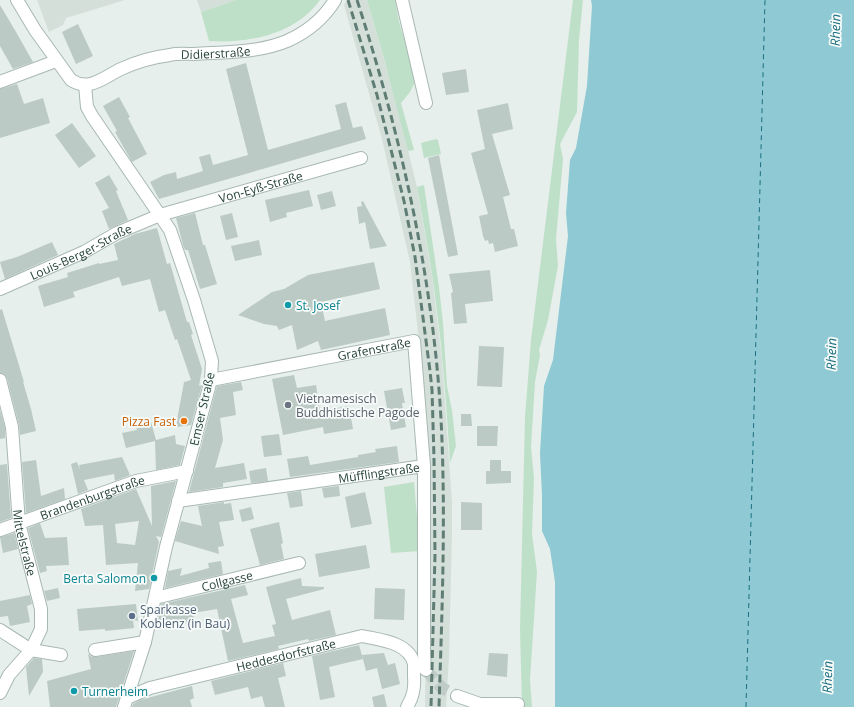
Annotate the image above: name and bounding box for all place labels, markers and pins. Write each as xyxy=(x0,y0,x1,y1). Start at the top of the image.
place label: St. Josef xyxy=(296,297,341,314)
marker: St. Josef xyxy=(283,300,293,310)
place label: Vietnamesisch Buddhistische Pagode xyxy=(296,390,420,421)
marker: Vietnamesisch Buddhistische Pagode xyxy=(283,400,293,410)
place label: Pizza Fast xyxy=(122,413,176,430)
marker: Pizza Fast xyxy=(179,416,189,426)
place label: Berta Salomon xyxy=(63,570,146,587)
marker: Berta Salomon xyxy=(149,573,159,583)
place label: Sparkasse Koblenz (in Bau) xyxy=(140,601,231,632)
marker: Sparkasse Koblenz (in Bau) xyxy=(127,611,137,621)
place label: Turnerheim xyxy=(82,683,148,700)
marker: Turnerheim xyxy=(69,686,79,696)

